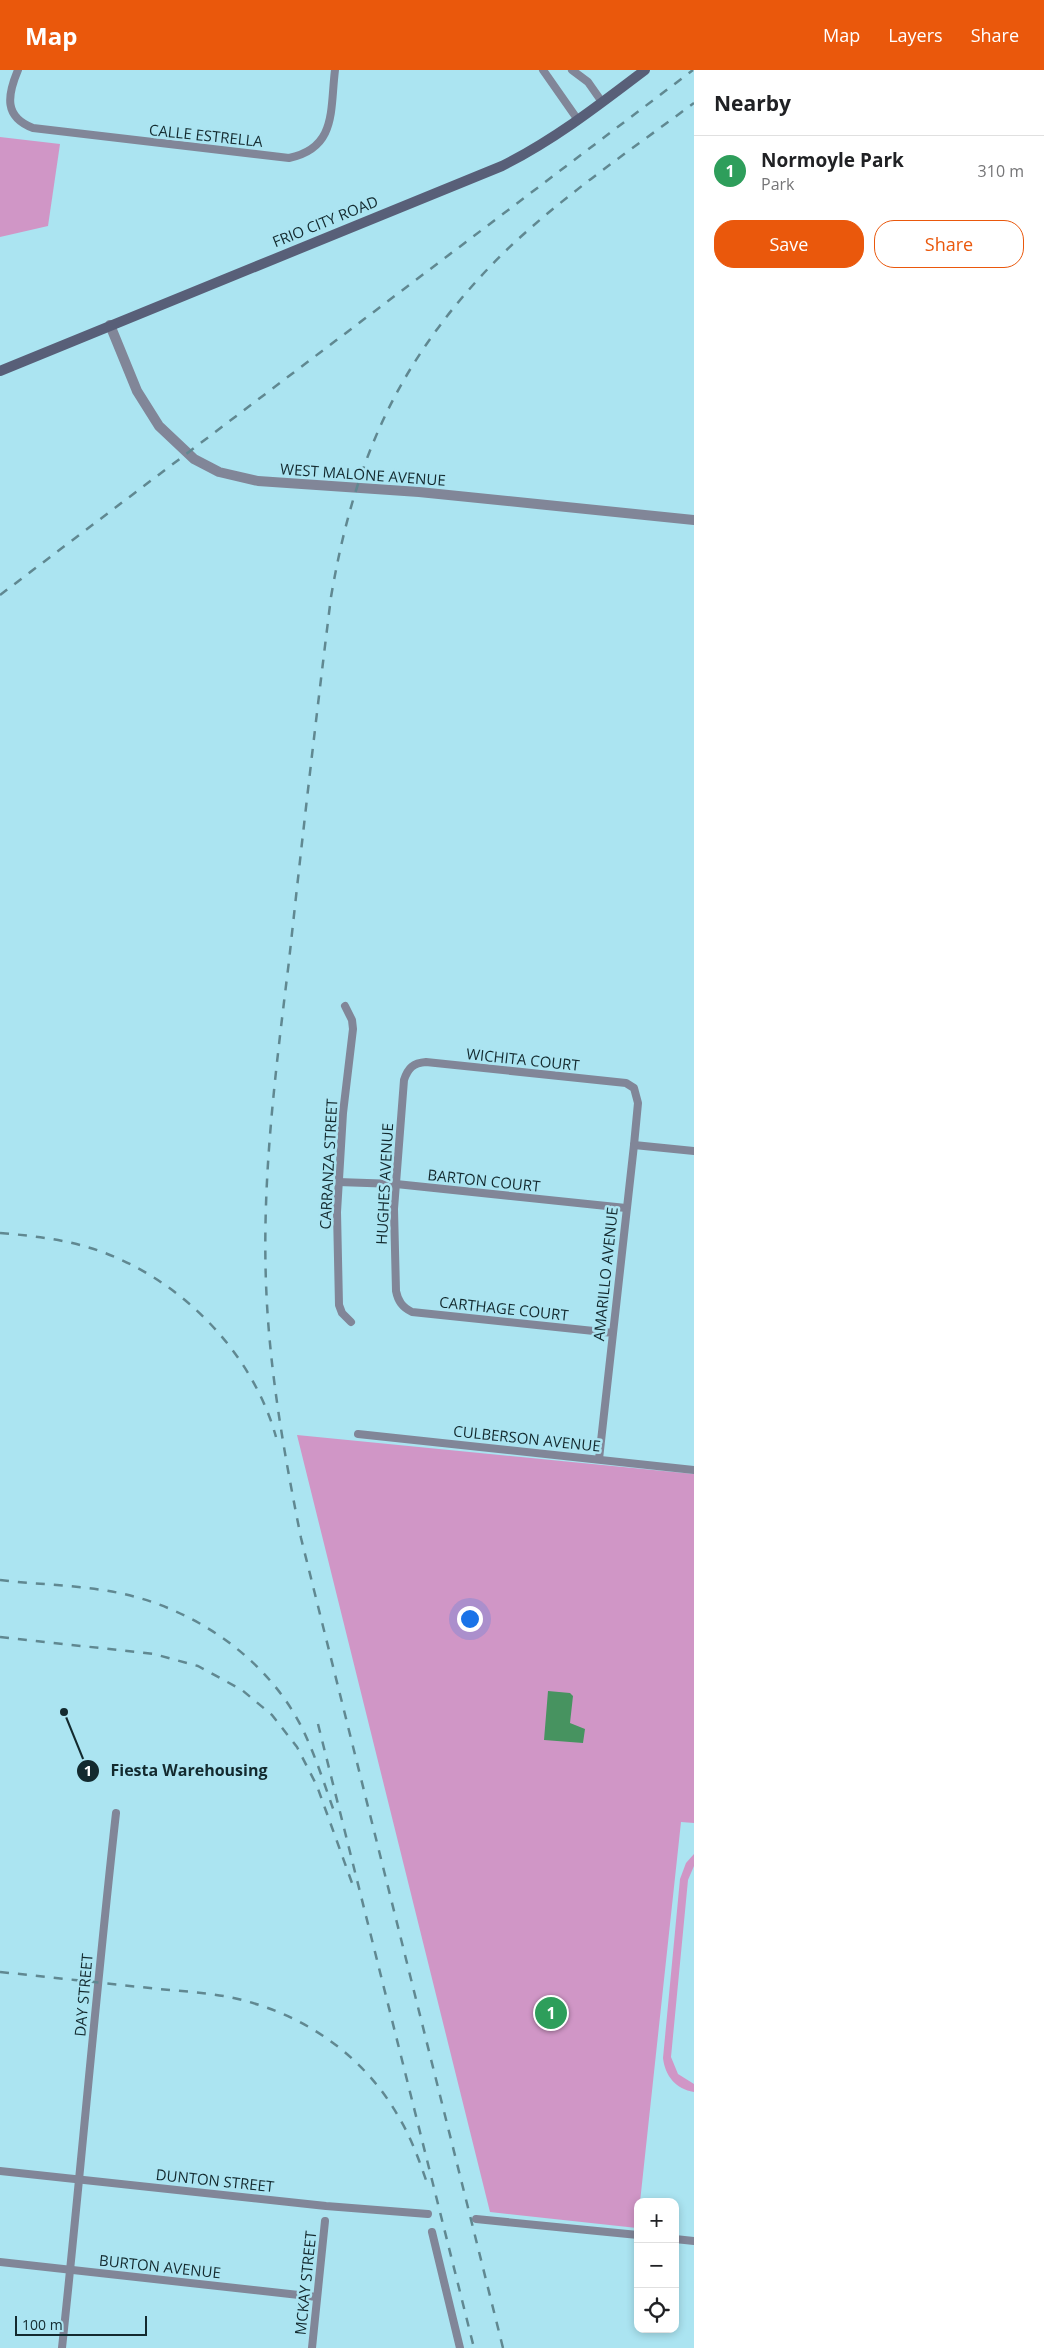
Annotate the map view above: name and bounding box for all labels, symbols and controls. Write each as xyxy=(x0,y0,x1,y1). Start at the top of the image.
text: Map xyxy=(25,19,77,52)
text: Map xyxy=(823,23,860,47)
text: Layers xyxy=(888,23,943,47)
text: Share xyxy=(971,23,1019,47)
text: Nearby xyxy=(714,89,791,117)
street label: CALLE ESTRELLA xyxy=(148,119,264,151)
text: Normoyle Park xyxy=(761,147,904,173)
text: 1 xyxy=(725,160,735,182)
text: 310 m xyxy=(978,160,1024,182)
text: Park xyxy=(761,173,794,195)
street label: FRIO CITY ROAD xyxy=(269,191,381,251)
button: Save xyxy=(714,220,864,268)
button: Share xyxy=(874,220,1024,268)
street label: WEST MALONE AVENUE xyxy=(280,458,446,490)
street label: WICHITA COURT xyxy=(465,1043,581,1075)
street label: CARRANZA STREET xyxy=(315,1097,341,1230)
street label: HUGHES AVENUE xyxy=(371,1123,397,1245)
street label: BARTON COURT xyxy=(427,1164,542,1196)
street label: AMARILLO AVENUE xyxy=(588,1206,622,1342)
street label: CARTHAGE COURT xyxy=(438,1291,570,1325)
street label: CULBERSON AVENUE xyxy=(452,1420,602,1456)
your location xyxy=(457,1606,483,1632)
callout: Fiesta Warehousing xyxy=(75,1755,277,1786)
text: Fiesta Warehousing xyxy=(110,1759,268,1781)
text: 1 xyxy=(84,1760,92,1780)
street label: DAY STREET xyxy=(69,1952,97,2037)
pin: 1 xyxy=(535,1994,567,2032)
street label: DUNTON STREET xyxy=(155,2164,276,2196)
map controls xyxy=(634,2198,679,2333)
button: + xyxy=(634,2198,679,2243)
street label: MCKAY STREET xyxy=(290,2229,320,2336)
button: − xyxy=(634,2243,679,2288)
street label: BURTON AVENUE xyxy=(98,2250,222,2282)
button: locate xyxy=(634,2288,679,2333)
scale bar xyxy=(15,2313,148,2336)
text: 100 m xyxy=(22,2315,63,2334)

